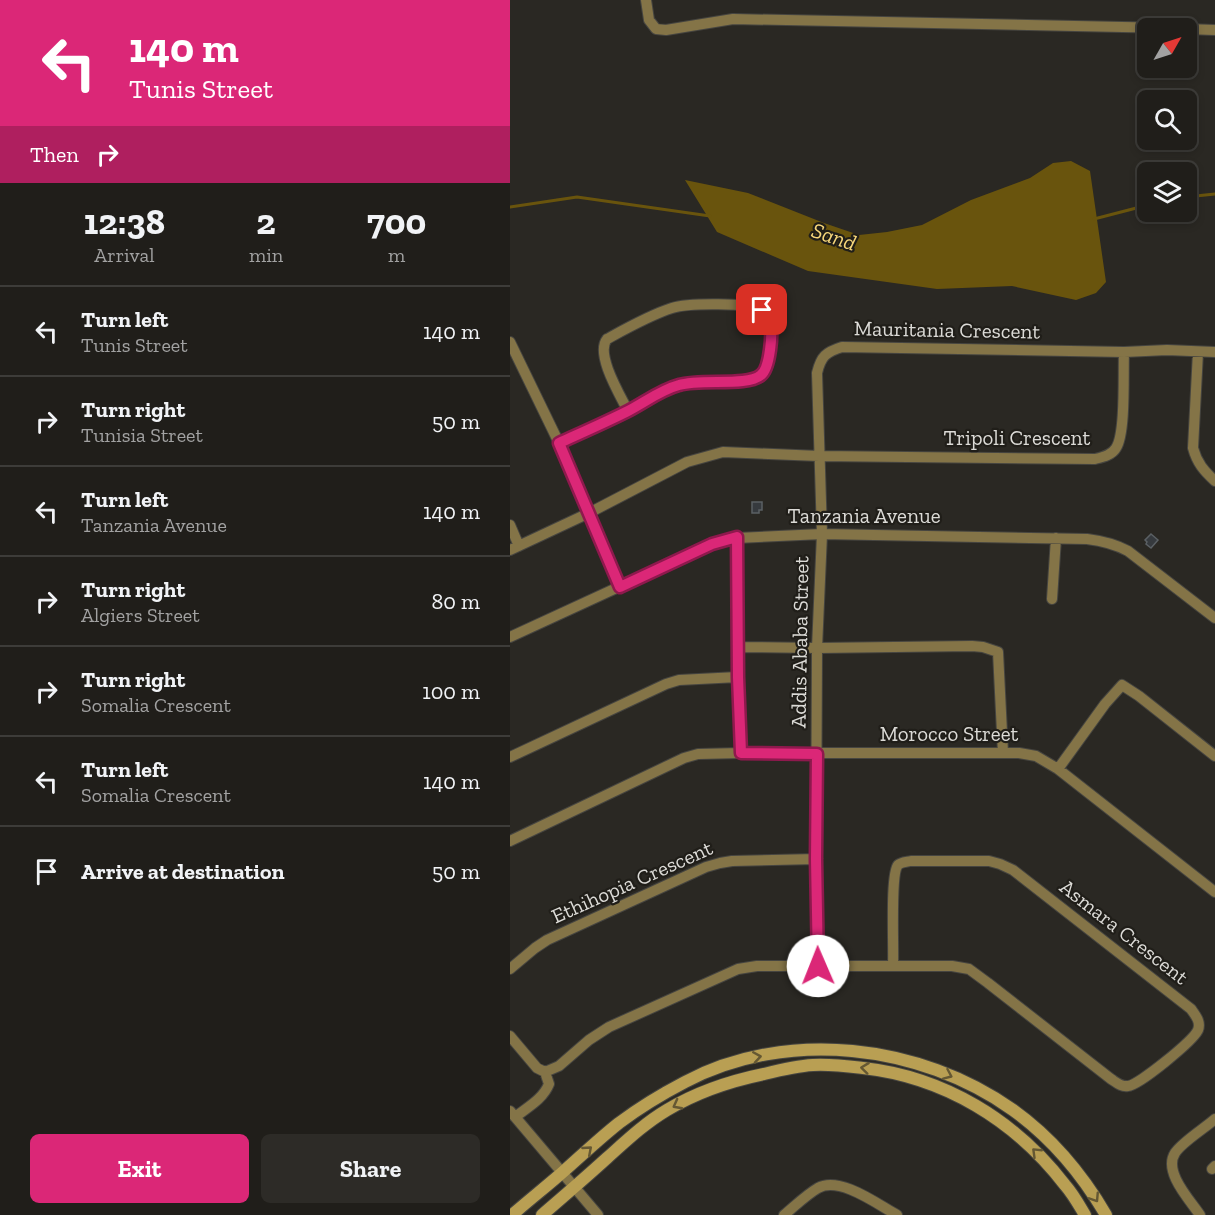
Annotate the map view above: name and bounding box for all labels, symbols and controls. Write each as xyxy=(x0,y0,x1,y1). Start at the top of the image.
north arrow xyxy=(1137,18,1197,78)
map controls xyxy=(1137,18,1197,222)
text: 140 m xyxy=(129,22,239,73)
icon: left xyxy=(30,24,108,102)
text: Tunis Street xyxy=(129,73,273,105)
button: search xyxy=(1137,90,1197,150)
icon: right xyxy=(91,138,124,171)
text: Then xyxy=(30,141,79,168)
button: layers xyxy=(1137,162,1197,222)
text: 12:38 xyxy=(84,200,165,243)
text: 2 xyxy=(256,200,276,243)
text: 700 xyxy=(367,200,426,243)
water label: Sand xyxy=(808,216,860,257)
text: Arrival xyxy=(94,243,155,267)
text: min xyxy=(249,243,283,267)
text: m xyxy=(388,243,405,267)
pin xyxy=(736,284,787,335)
icon: arrive xyxy=(745,293,778,326)
text: Turn left xyxy=(81,306,168,333)
icon: left xyxy=(30,315,63,348)
street label: Mauritania Crescent xyxy=(854,315,1041,344)
text: 140 m xyxy=(423,318,480,345)
text: Tunis Street xyxy=(81,333,188,357)
text: Turn right xyxy=(81,396,185,423)
icon: right xyxy=(30,405,63,438)
text: 50 m xyxy=(432,408,480,435)
text: Tunisia Street xyxy=(81,423,203,447)
street label: Tripoli Crescent xyxy=(944,425,1091,450)
text: Turn left xyxy=(81,486,168,513)
icon: left xyxy=(30,495,63,528)
text: 140 m xyxy=(423,498,480,525)
street label: Tanzania Avenue xyxy=(787,503,941,528)
text: Tanzania Avenue xyxy=(81,513,227,537)
street label: Addis Ababa Street xyxy=(786,556,814,728)
text: Turn right xyxy=(81,576,185,603)
icon: right xyxy=(30,585,63,618)
text: 80 m xyxy=(432,588,480,615)
text: Algiers Street xyxy=(81,603,200,627)
text: Turn right xyxy=(81,666,185,693)
icon: right xyxy=(30,675,63,708)
text: 100 m xyxy=(422,678,480,705)
text: Somalia Crescent xyxy=(81,693,231,717)
street label: Morocco Street xyxy=(880,721,1019,746)
text: Turn left xyxy=(81,756,168,783)
icon: left xyxy=(30,765,63,798)
text: 140 m xyxy=(423,768,480,795)
text: Somalia Crescent xyxy=(81,783,231,807)
street label: Ethihopia Crescent xyxy=(547,835,716,928)
icon: arrive xyxy=(30,855,63,888)
text: Arrive at destination xyxy=(81,858,284,885)
text: 50 m xyxy=(432,858,480,885)
street label: Asmara Crescent xyxy=(1055,874,1193,989)
position arrow xyxy=(786,934,850,998)
one-way arrow xyxy=(751,1051,761,1064)
one-way arrow xyxy=(861,1062,870,1075)
one-way arrow xyxy=(941,1068,952,1080)
one-way arrow xyxy=(672,1097,683,1109)
button: Exit xyxy=(30,1134,249,1203)
button: Share xyxy=(261,1134,480,1203)
one-way arrow xyxy=(581,1146,592,1157)
one-way arrow xyxy=(1033,1149,1044,1160)
one-way arrow xyxy=(1088,1191,1099,1202)

